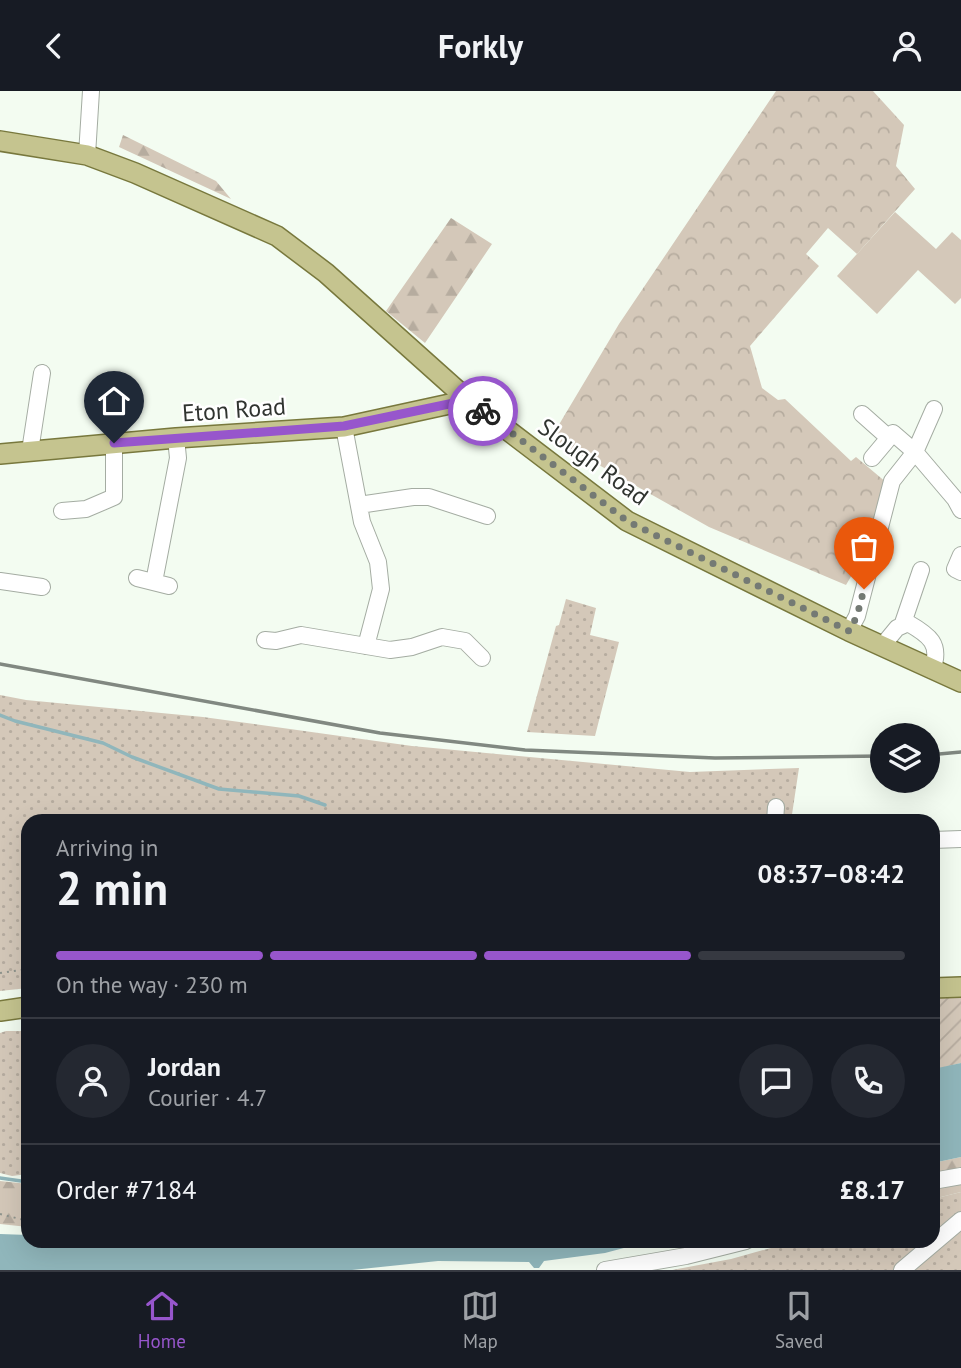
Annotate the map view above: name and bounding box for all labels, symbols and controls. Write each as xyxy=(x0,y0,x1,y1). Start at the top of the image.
text: Forkly xyxy=(438,25,523,67)
icon: back xyxy=(35,27,73,65)
icon: person xyxy=(888,27,926,65)
pin xyxy=(84,371,144,443)
courier xyxy=(448,376,518,446)
icon: home xyxy=(95,382,133,420)
street label: Eton Road xyxy=(181,390,287,429)
icon: bike xyxy=(464,392,502,430)
street label: Slough Road xyxy=(532,411,655,512)
pin xyxy=(834,517,894,589)
icon: bag xyxy=(845,528,883,566)
map controls xyxy=(870,723,940,793)
button: layers xyxy=(870,723,940,793)
text: Arriving in xyxy=(56,833,158,862)
text: 08:37–08:42 xyxy=(758,857,905,890)
text: 2 min xyxy=(56,858,168,918)
text: On the way · 230 m xyxy=(56,970,248,999)
button: person xyxy=(56,1044,130,1118)
button: chat xyxy=(739,1044,813,1118)
button: phone xyxy=(831,1044,905,1118)
text: Jordan xyxy=(148,1050,221,1083)
text: Courier · 4.7 xyxy=(148,1083,267,1112)
text: Order #7184 xyxy=(56,1173,196,1206)
text: £8.17 xyxy=(840,1173,905,1206)
tab: Home xyxy=(138,1287,186,1353)
tab: Map xyxy=(461,1287,499,1353)
tab: Saved xyxy=(775,1287,823,1353)

